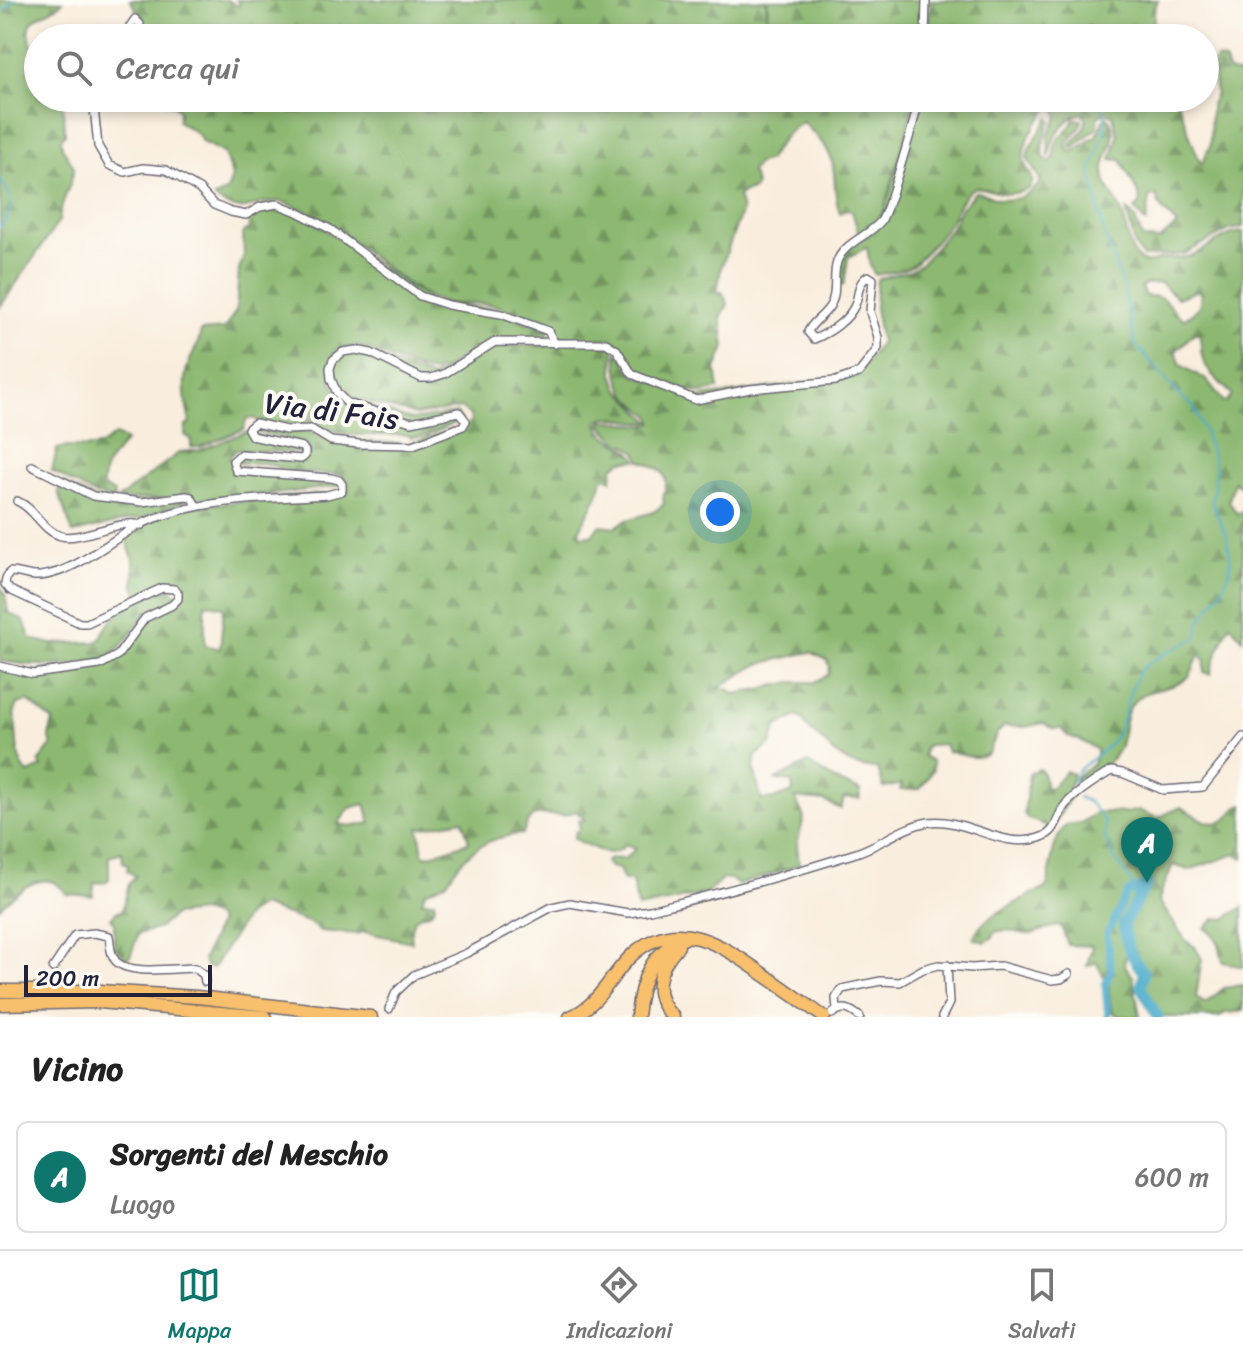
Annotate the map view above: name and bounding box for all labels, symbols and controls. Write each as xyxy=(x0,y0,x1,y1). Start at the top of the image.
search box xyxy=(24,24,1219,112)
text: Cerca qui xyxy=(116,41,239,95)
icon: search xyxy=(52,46,96,90)
street label: Via di Fais xyxy=(262,376,402,446)
your location xyxy=(700,492,740,532)
pin: A xyxy=(1121,817,1173,883)
text: 200 m xyxy=(36,959,99,998)
scale bar xyxy=(24,961,212,997)
text: Vicino xyxy=(32,1039,123,1099)
text: Sorgenti del Meschio xyxy=(110,1127,388,1181)
text: A xyxy=(51,1154,69,1200)
text: 600 m xyxy=(1135,1154,1209,1200)
text: Luogo xyxy=(110,1181,175,1227)
tab: Mappa xyxy=(168,1263,231,1350)
tab: Indicazioni xyxy=(567,1263,672,1350)
tab: Salvati xyxy=(1008,1263,1075,1350)

